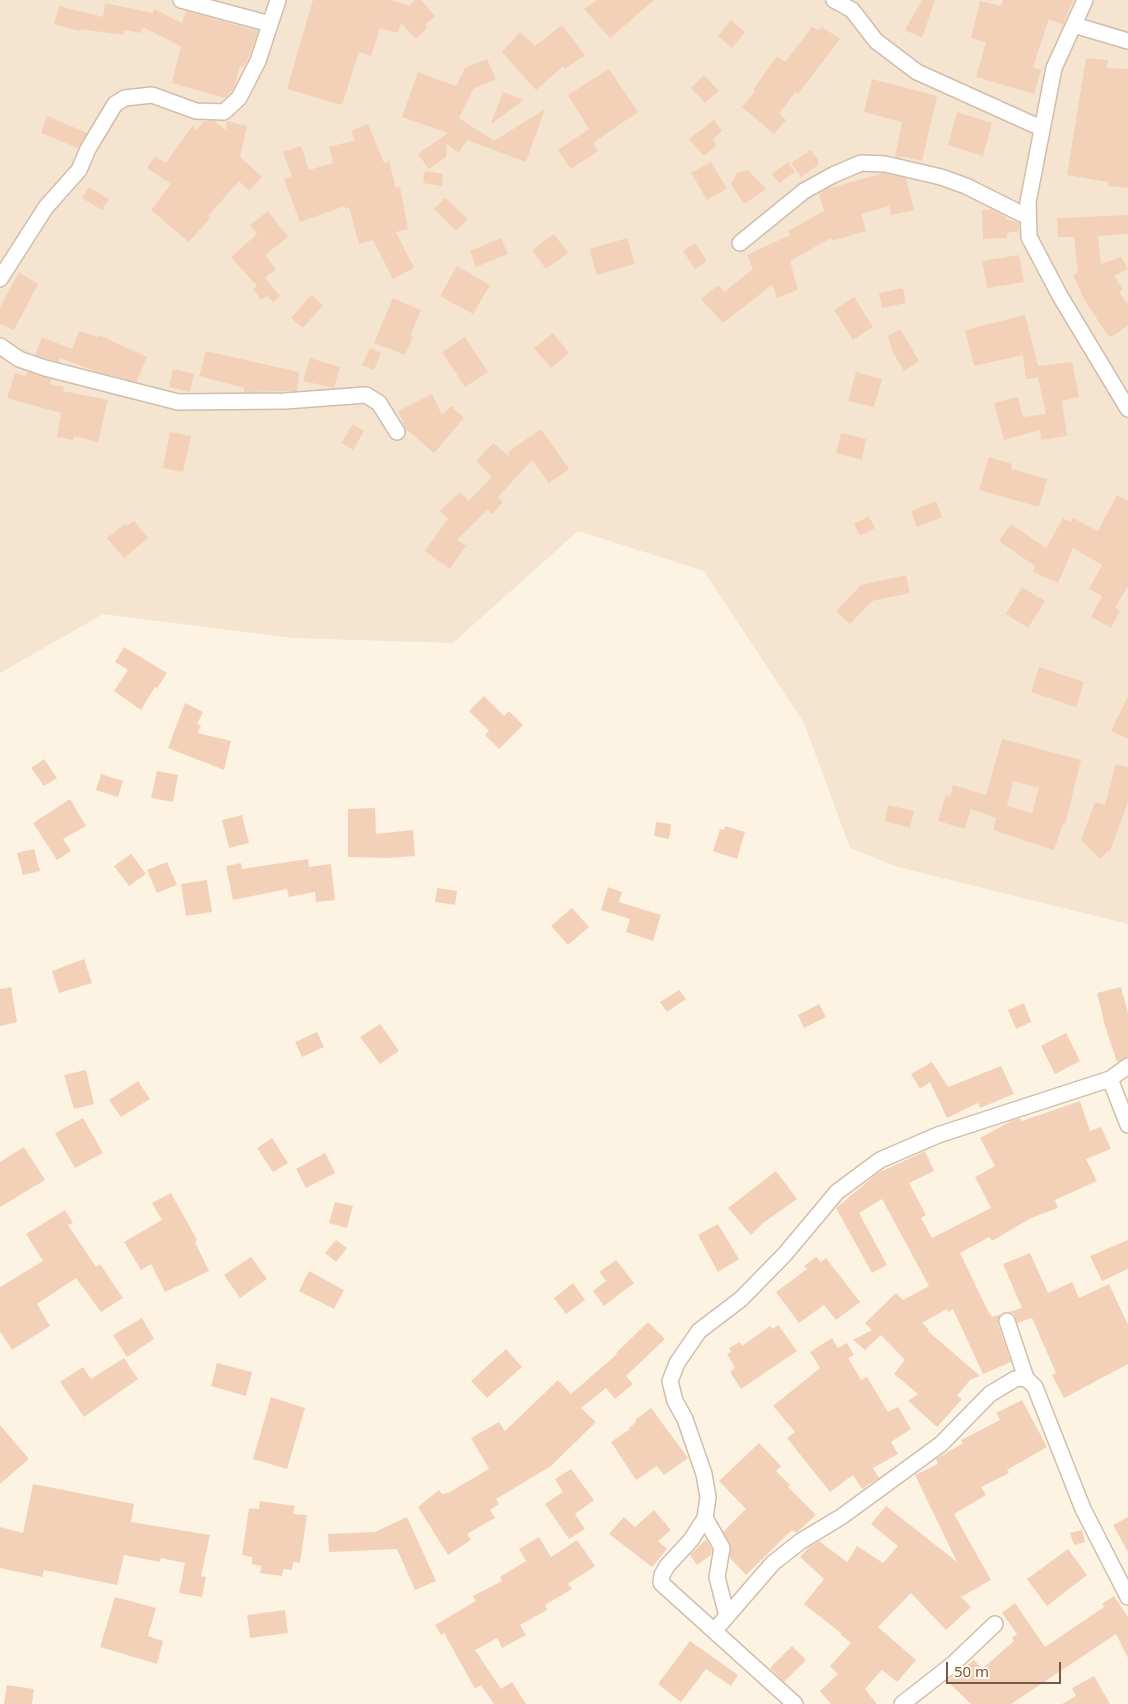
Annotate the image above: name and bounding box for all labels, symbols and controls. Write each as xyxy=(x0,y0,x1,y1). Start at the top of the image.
scale bar xyxy=(948,1652,1063,1684)
text: 50 m xyxy=(954,1661,989,1681)

